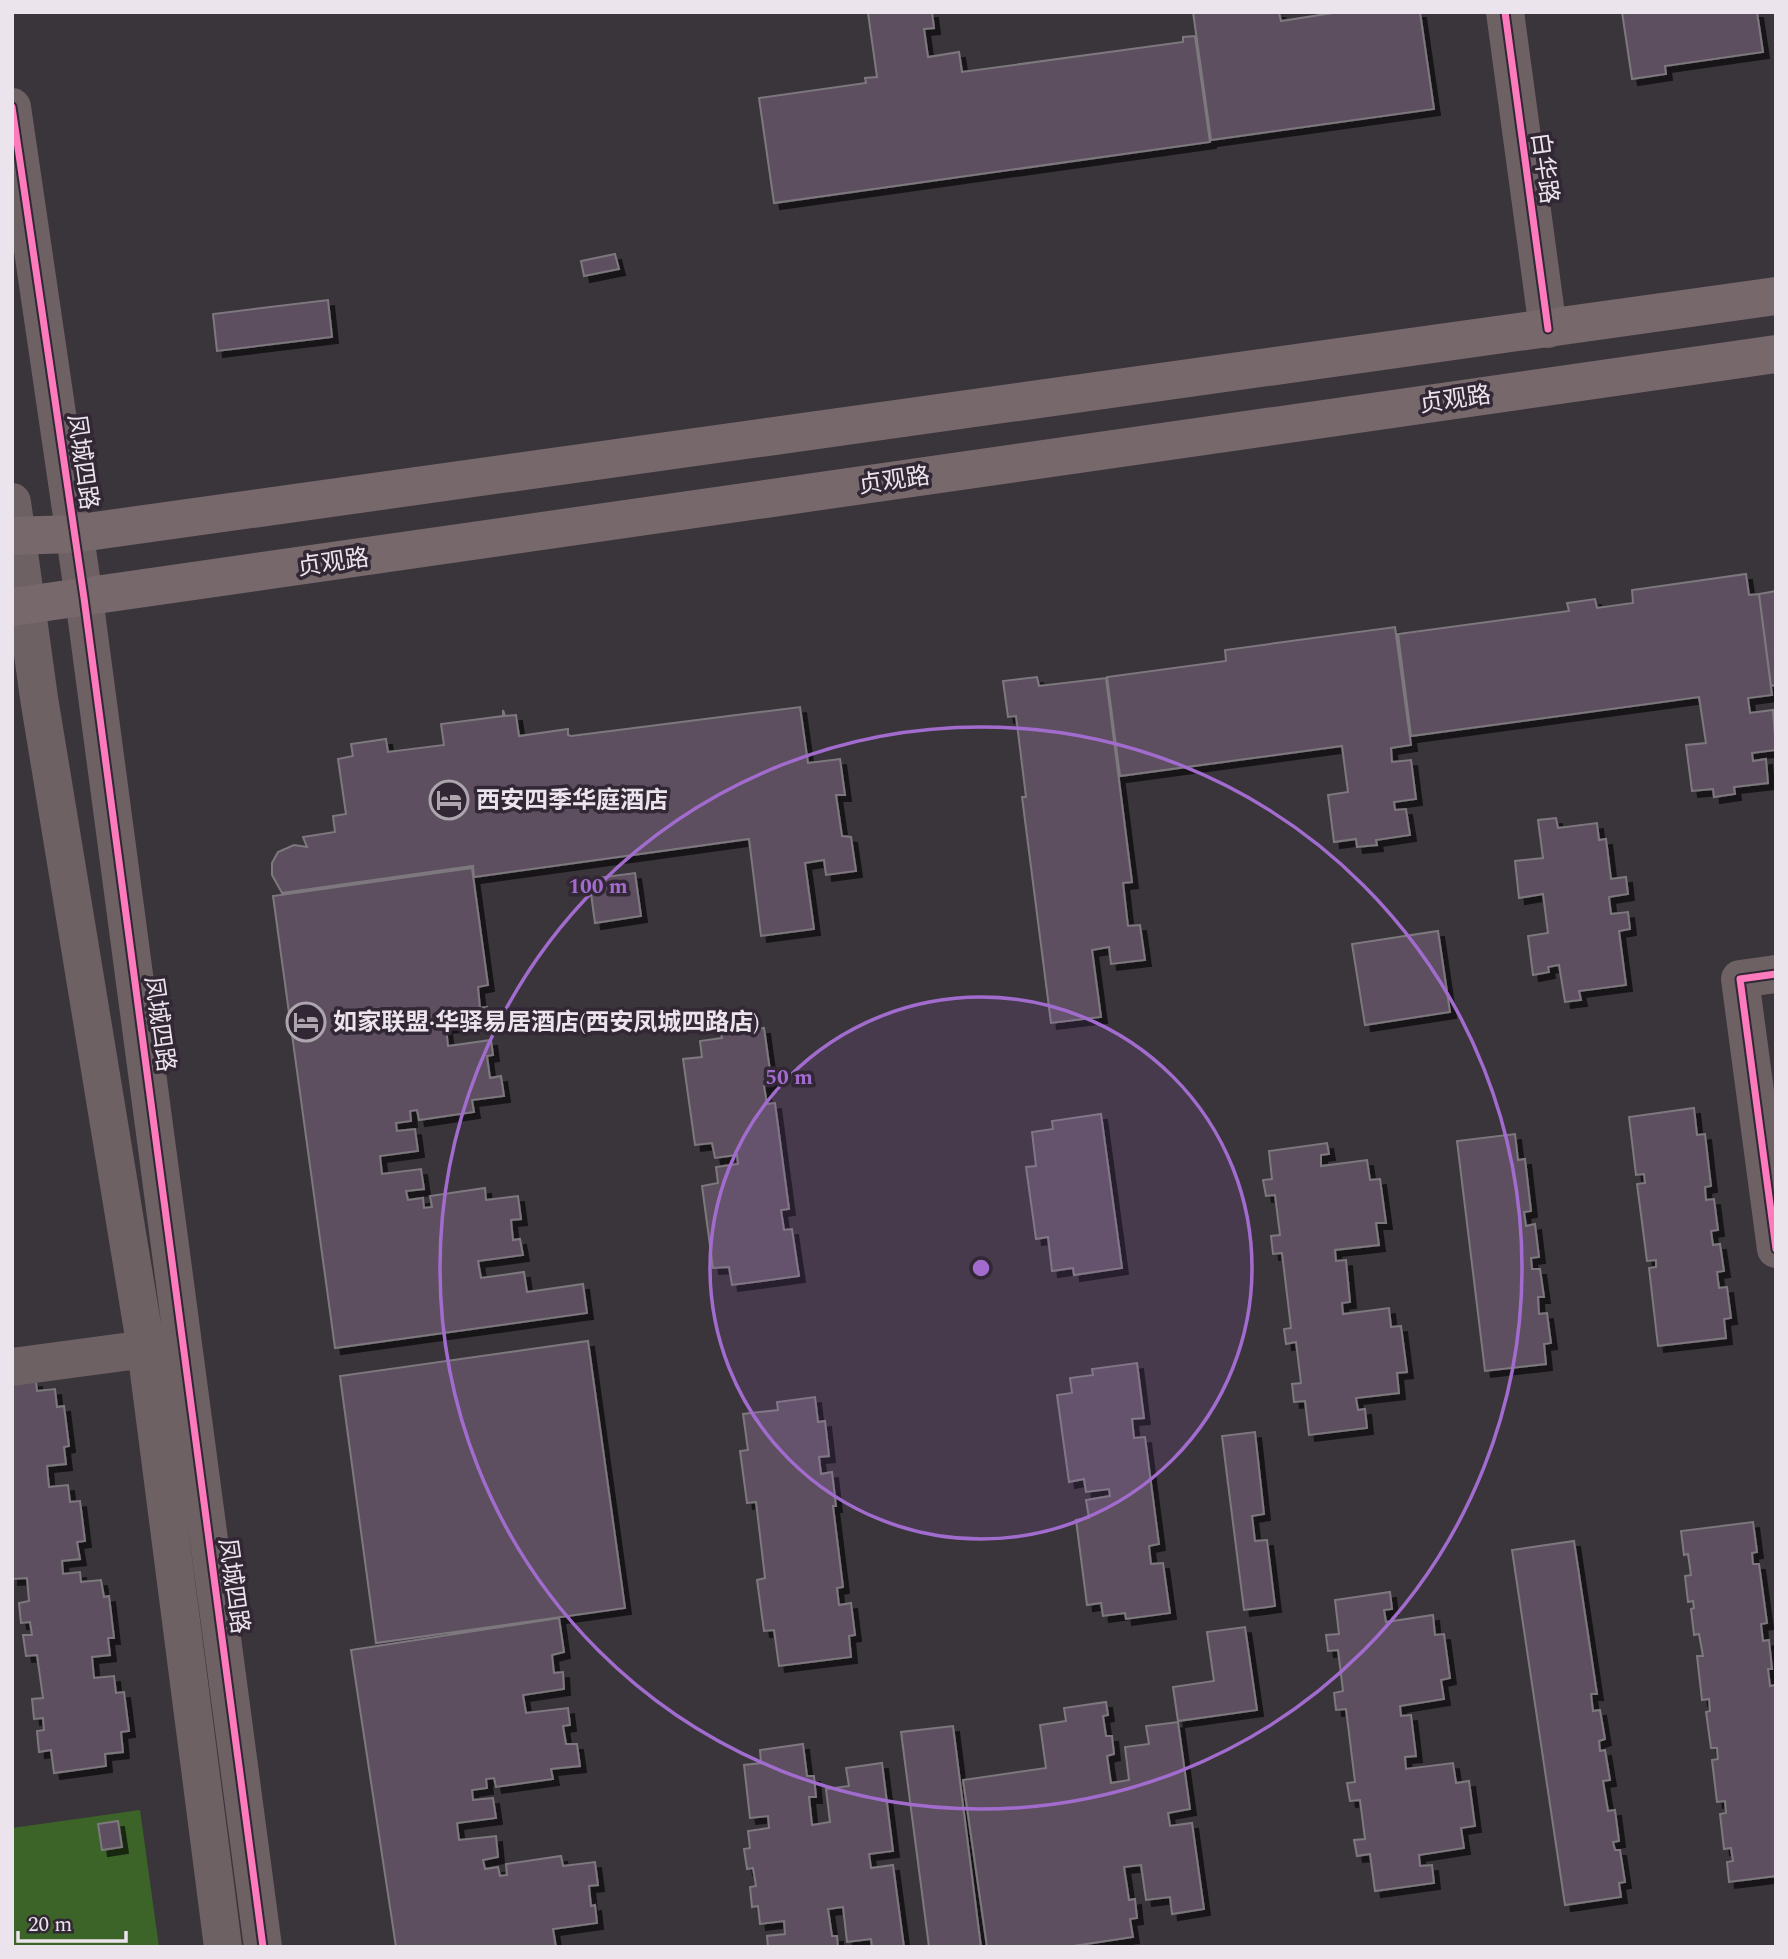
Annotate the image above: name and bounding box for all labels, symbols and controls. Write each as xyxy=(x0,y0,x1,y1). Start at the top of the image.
street label: 白华路 xyxy=(1521,130,1567,206)
street label: 贞观路 xyxy=(1417,377,1493,423)
street label: 凤城四路 xyxy=(58,412,107,512)
street label: 贞观路 xyxy=(856,458,932,504)
street label: 贞观路 xyxy=(295,540,371,586)
hotel icon: 西安四季华庭酒店 xyxy=(428,779,470,821)
place label: 西安四季华庭酒店 xyxy=(476,783,668,819)
text: 100 m xyxy=(568,871,628,903)
street label: 凤城四路 xyxy=(135,974,184,1074)
hotel icon: 如家联盟·华驿易居酒店(西安凤城四路店) xyxy=(285,1001,327,1043)
place label: 如家联盟·华驿易居酒店(西安凤城四路店) xyxy=(333,1005,760,1041)
text: 50 m xyxy=(765,1062,813,1094)
centre of rings xyxy=(969,1256,993,1280)
street label: 凤城四路 xyxy=(209,1536,258,1636)
scale bar xyxy=(18,1899,126,1943)
text: 20 m xyxy=(28,1909,72,1941)

